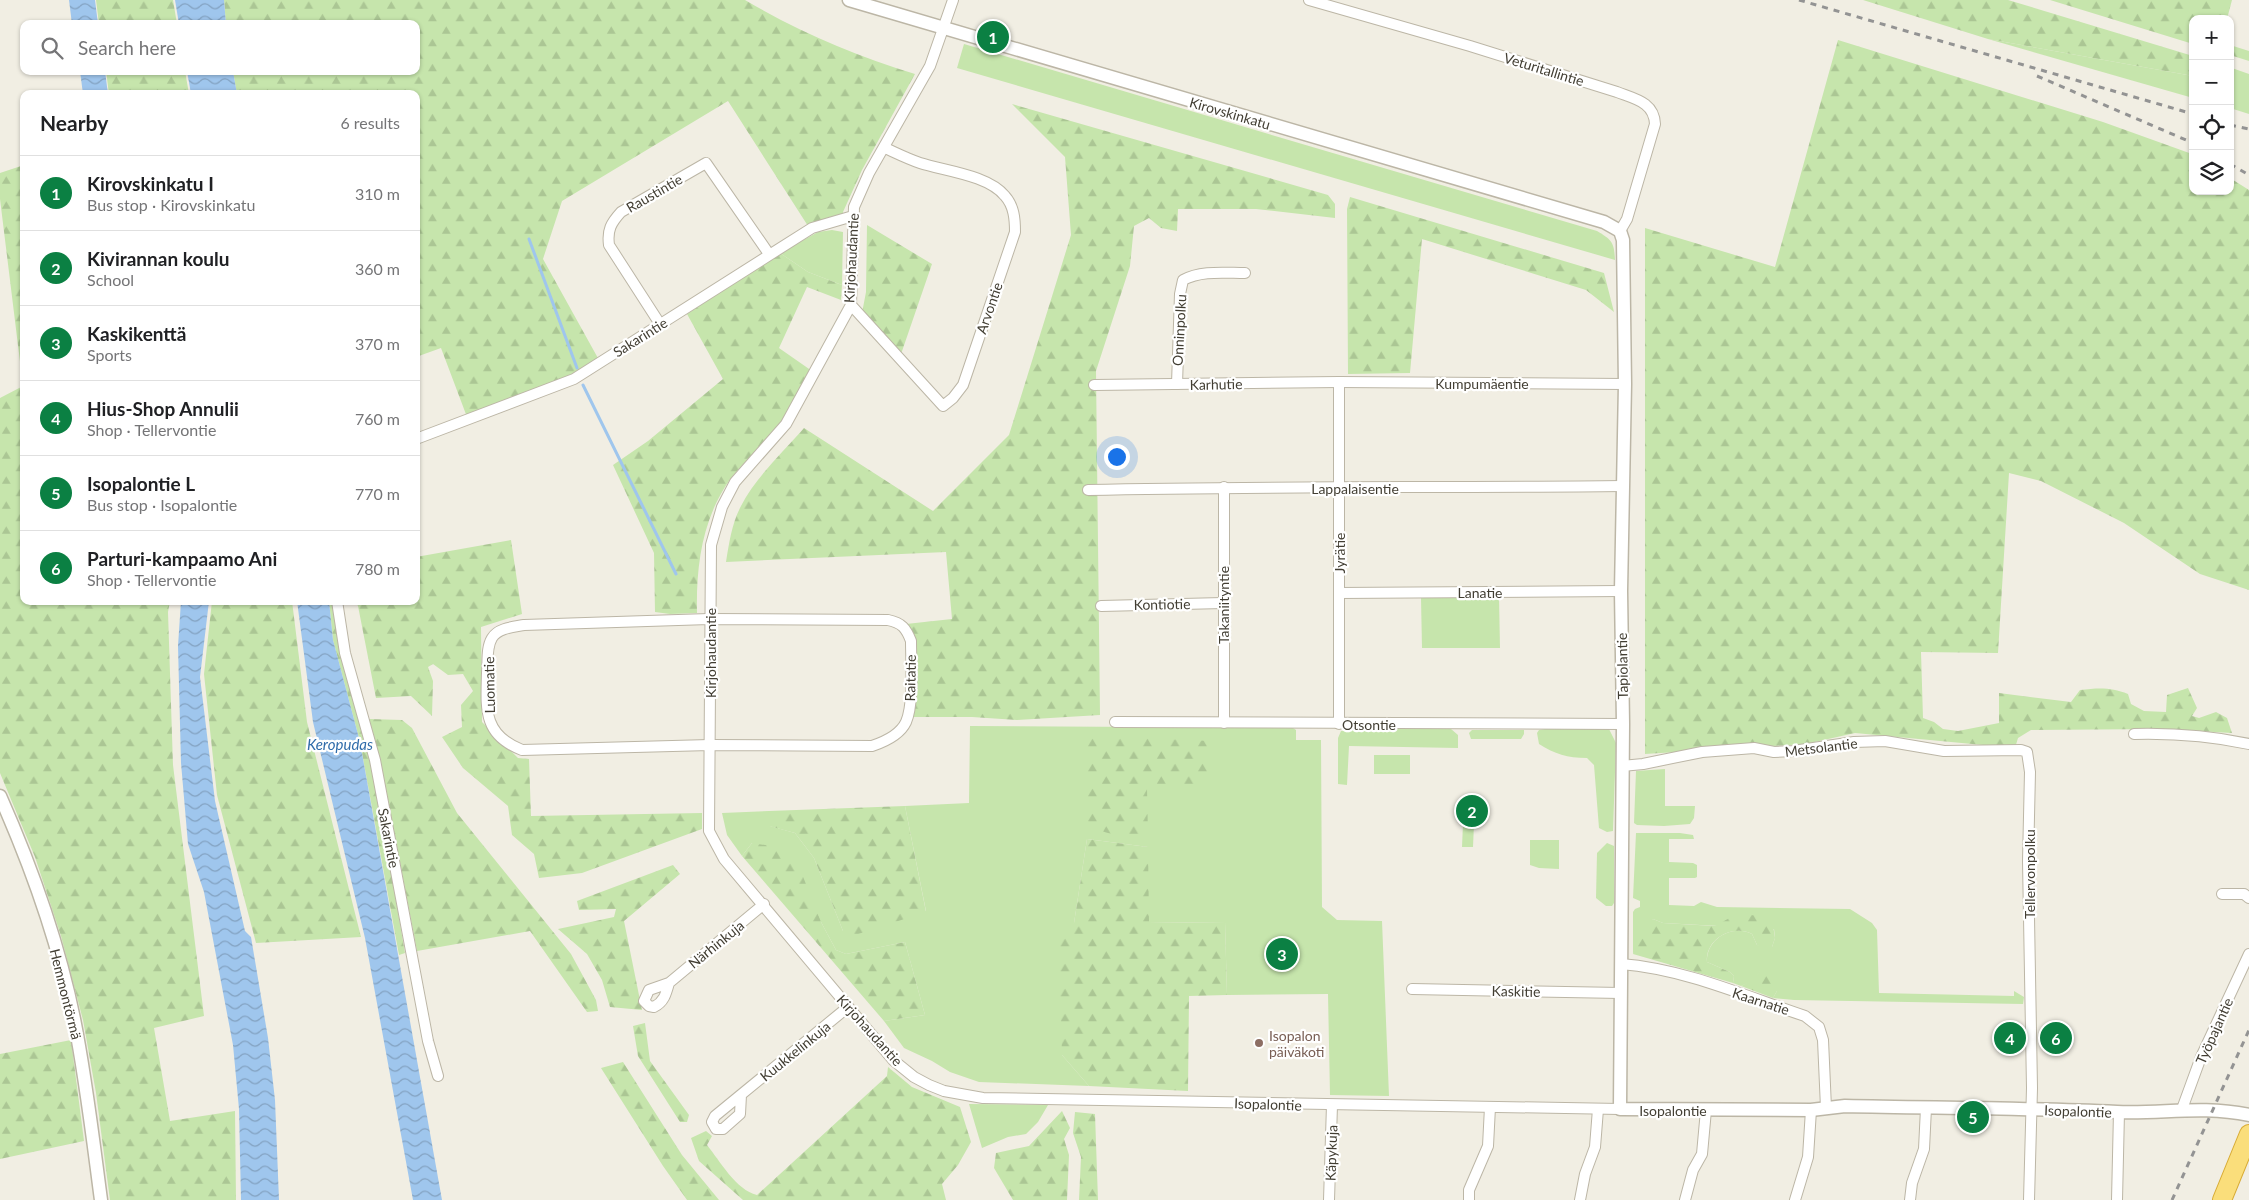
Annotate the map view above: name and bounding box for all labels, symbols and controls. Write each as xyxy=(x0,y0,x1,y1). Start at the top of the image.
map controls xyxy=(2189,15,2234,195)
button: + xyxy=(2189,15,2234,60)
pin: 1 xyxy=(977,18,1009,56)
search box xyxy=(20,20,420,75)
icon: search xyxy=(38,34,66,62)
text: Search here xyxy=(78,36,176,59)
street label: Veturitallintie xyxy=(1502,49,1586,89)
button: − xyxy=(2189,60,2234,105)
street label: Kirovskinkatu xyxy=(1188,93,1272,133)
button: locate xyxy=(2189,105,2234,150)
text: Nearby xyxy=(40,110,108,135)
text: 6 results xyxy=(340,113,400,132)
button: layers xyxy=(2189,150,2234,195)
street label: Raustintie xyxy=(623,170,685,216)
text: Kirovskinkatu I xyxy=(87,172,214,195)
text: 1 xyxy=(51,184,61,203)
text: 310 m xyxy=(355,184,400,203)
text: Bus stop · Kirovskinkatu xyxy=(87,195,255,214)
street label: Kirjohaudantie xyxy=(840,213,862,303)
text: Kivirannan koulu xyxy=(87,247,229,270)
text: 2 xyxy=(51,259,61,278)
text: 360 m xyxy=(355,259,400,278)
text: School xyxy=(87,270,134,289)
street label: Arvontie xyxy=(972,280,1006,336)
street label: Onninpolku xyxy=(1169,294,1189,366)
street label: Sakarintie xyxy=(610,314,670,360)
text: Kaskikenttä xyxy=(87,322,186,345)
text: 3 xyxy=(51,334,61,353)
text: 370 m xyxy=(355,334,400,353)
text: Sports xyxy=(87,345,132,364)
street label: Karhutie xyxy=(1189,375,1243,393)
street label: Kumpumäentie xyxy=(1435,375,1529,392)
text: Hius-Shop Annulii xyxy=(87,397,239,420)
text: 4 xyxy=(51,409,61,428)
text: 760 m xyxy=(355,409,400,428)
text: Shop · Tellervontie xyxy=(87,420,216,439)
your location xyxy=(1104,444,1130,470)
text: Isopalontie L xyxy=(87,472,195,495)
street label: Lappalaisentie xyxy=(1311,480,1399,497)
text: 5 xyxy=(51,484,61,503)
text: 770 m xyxy=(355,484,400,503)
text: Bus stop · Isopalontie xyxy=(87,495,237,514)
street label: Jyrätie xyxy=(1331,533,1348,573)
text: Parturi-kampaamo Ani xyxy=(87,547,277,570)
text: 6 xyxy=(51,559,61,578)
text: 780 m xyxy=(355,559,400,578)
street label: Takaniityntie xyxy=(1215,566,1232,644)
text: Shop · Tellervontie xyxy=(87,570,216,589)
street label: Lanatie xyxy=(1458,584,1502,601)
street label: Kontiotie xyxy=(1133,595,1191,613)
street label: Kirjohaudantie xyxy=(702,608,719,698)
street label: Tapiolantie xyxy=(1613,632,1631,700)
street label: Raitatie xyxy=(901,654,919,702)
street label: Luomatie xyxy=(480,656,498,714)
street label: Otsontie xyxy=(1342,716,1396,733)
street label: Metsolantie xyxy=(1784,734,1858,760)
water label: Keropudas xyxy=(307,735,373,753)
pin: 2 xyxy=(1456,792,1488,830)
street label: Sakarintie xyxy=(375,807,403,869)
street label: Tellervonpolku xyxy=(2021,829,2038,919)
street label: Närhinkuja xyxy=(685,916,747,972)
pin: 3 xyxy=(1266,935,1298,973)
street label: Hemmontörmä xyxy=(46,947,86,1041)
street label: Kaskitie xyxy=(1491,982,1541,1000)
street label: Kaarnatie xyxy=(1730,984,1792,1018)
street label: Kirjohaudantie xyxy=(834,991,906,1069)
street label: Työpajantie xyxy=(2192,995,2236,1067)
street label: Kuukkelinkuja xyxy=(756,1017,834,1084)
pin: 4 xyxy=(1994,1019,2026,1057)
pin: 6 xyxy=(2040,1019,2072,1057)
place label: Isopalon päiväkoti xyxy=(1269,1027,1324,1060)
marker: Isopalon päiväkoti xyxy=(1253,1037,1265,1049)
street label: Isopalontie xyxy=(1234,1094,1302,1114)
pin: 5 xyxy=(1957,1098,1989,1136)
street label: Isopalontie xyxy=(2044,1101,2112,1121)
street label: Isopalontie xyxy=(1639,1102,1707,1119)
street label: Käpykuja xyxy=(1322,1125,1340,1181)

